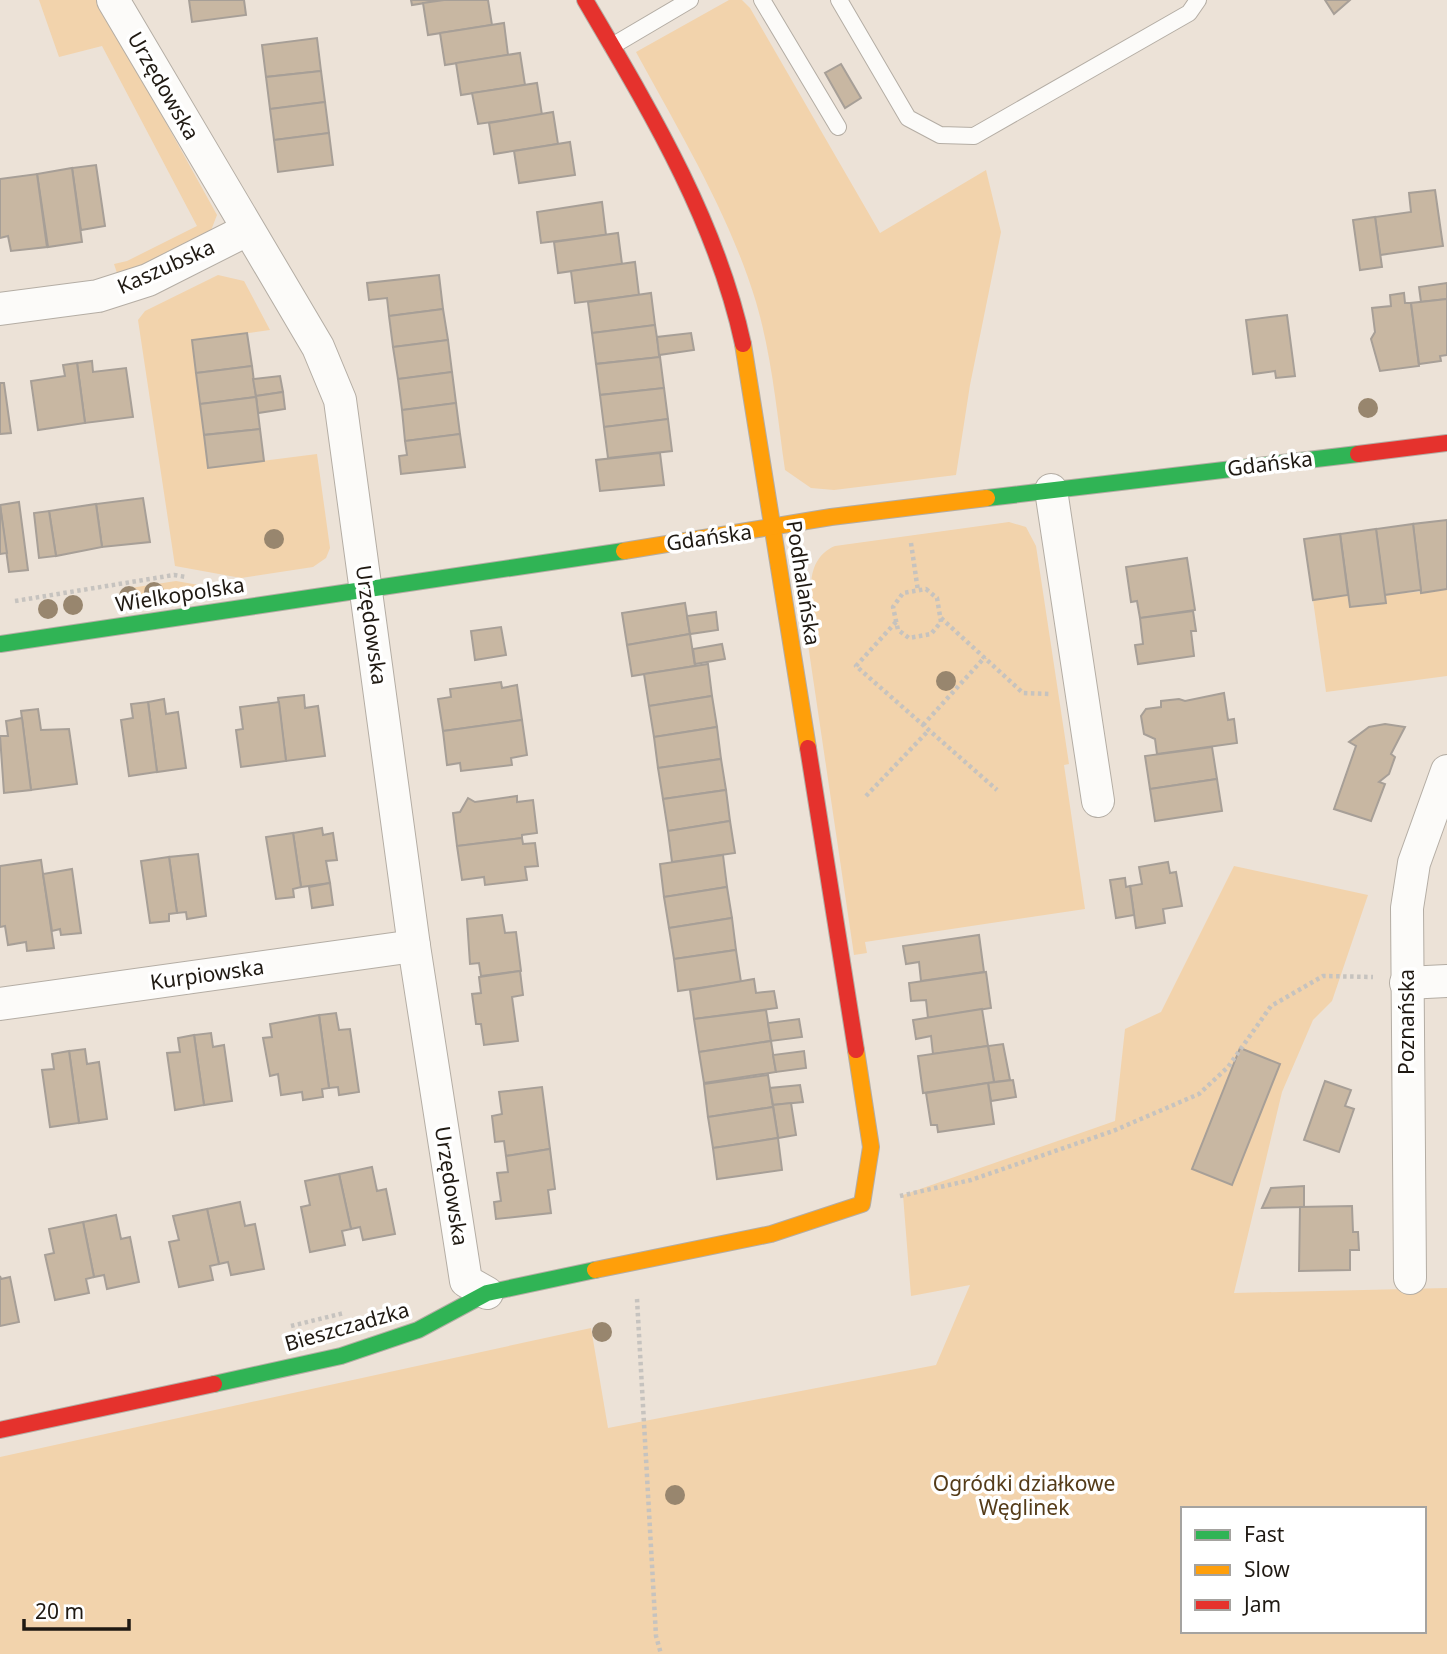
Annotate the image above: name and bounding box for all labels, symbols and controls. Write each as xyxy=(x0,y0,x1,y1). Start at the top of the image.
street label: Urzędowska xyxy=(122,26,206,145)
street label: Kaszubska xyxy=(113,232,219,300)
street label: Gdańska xyxy=(1225,444,1314,482)
street label: Gdańska xyxy=(664,517,753,557)
street label: Podhalańska xyxy=(780,518,828,647)
street label: Urzędowska xyxy=(350,563,394,686)
street label: Wielkopolska xyxy=(113,570,246,618)
street label: Kurpiowska xyxy=(148,952,266,996)
street label: Poznańska xyxy=(1392,969,1420,1075)
street label: Urzędowska xyxy=(429,1124,475,1248)
street label: Bieszczadzka xyxy=(281,1295,412,1357)
park label: Ogródki działkowe Węglinek xyxy=(933,1469,1115,1521)
legend xyxy=(1181,1507,1426,1633)
text: Fast xyxy=(1244,1520,1285,1548)
text: Slow xyxy=(1244,1555,1290,1583)
scale bar xyxy=(24,1588,130,1632)
text: Jam xyxy=(1242,1590,1281,1618)
text: 20 m xyxy=(35,1597,84,1625)

